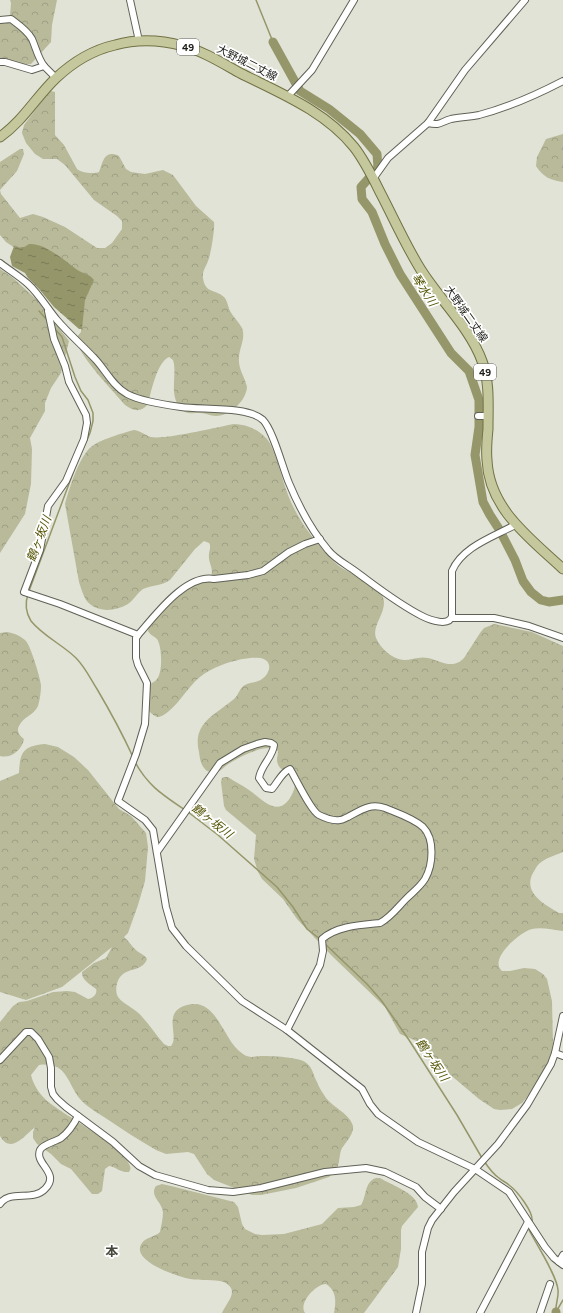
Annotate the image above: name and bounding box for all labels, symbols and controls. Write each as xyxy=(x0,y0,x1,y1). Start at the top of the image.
road number: 49 xyxy=(177,39,199,55)
street label: 大野城二丈線 xyxy=(215,42,279,84)
water label: 琴水川 xyxy=(408,271,441,311)
street label: 大野城二丈線 xyxy=(442,283,490,345)
road number: 49 xyxy=(474,364,496,380)
water label: 鶴ヶ坂川 xyxy=(24,512,55,564)
water label: 鶴ヶ坂川 xyxy=(189,801,237,843)
water label: 鶴ヶ坂川 xyxy=(413,1036,452,1085)
district label: 本 xyxy=(105,1244,119,1259)

